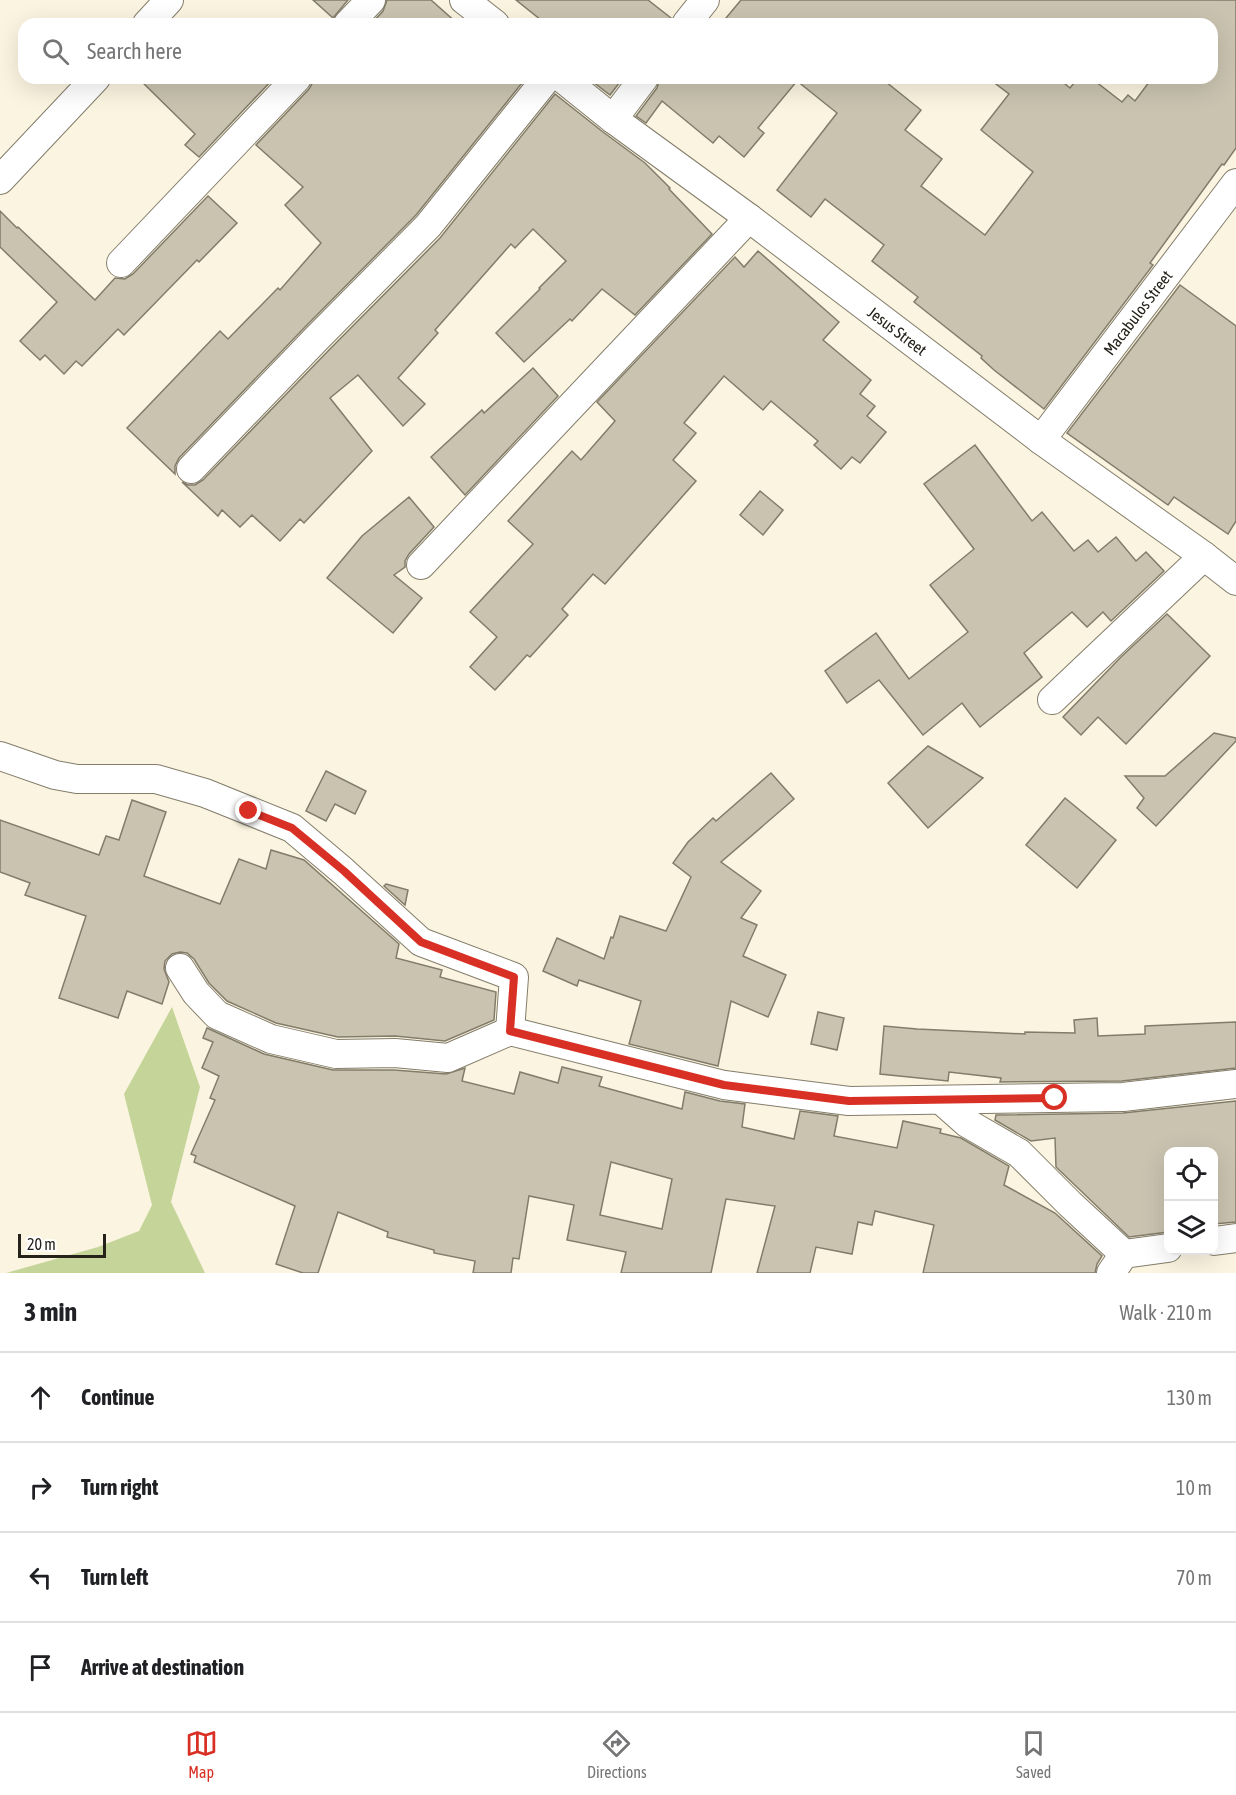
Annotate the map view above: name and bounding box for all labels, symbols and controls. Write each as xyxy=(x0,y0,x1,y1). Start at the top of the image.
search box xyxy=(18,18,1218,84)
icon: search xyxy=(39,35,72,68)
text: Search here xyxy=(87,38,182,64)
street label: Macabulos Street xyxy=(1100,266,1176,358)
street label: Jesus Street xyxy=(865,303,930,359)
route end xyxy=(235,797,261,823)
route start xyxy=(1041,1084,1067,1110)
map controls xyxy=(1164,1147,1218,1255)
button: locate xyxy=(1164,1147,1218,1201)
button: layers xyxy=(1164,1201,1218,1255)
scale bar xyxy=(18,1231,106,1258)
text: 20 m xyxy=(27,1235,56,1253)
text: 3 min xyxy=(24,1297,77,1327)
text: Walk · 210 m xyxy=(1120,1301,1212,1324)
icon: ahead xyxy=(24,1381,57,1414)
text: Continue xyxy=(81,1384,155,1410)
text: 130 m xyxy=(1167,1386,1212,1409)
icon: right xyxy=(24,1471,57,1504)
text: Turn right xyxy=(81,1474,158,1500)
text: 10 m xyxy=(1176,1476,1212,1499)
icon: left xyxy=(24,1561,57,1594)
text: Turn left xyxy=(81,1564,148,1590)
text: 70 m xyxy=(1176,1566,1212,1589)
icon: arrive xyxy=(24,1651,57,1684)
text: Arrive at destination xyxy=(81,1654,244,1680)
tab: Map xyxy=(185,1727,218,1781)
tab: Directions xyxy=(587,1727,647,1781)
tab: Saved xyxy=(1016,1727,1051,1781)

